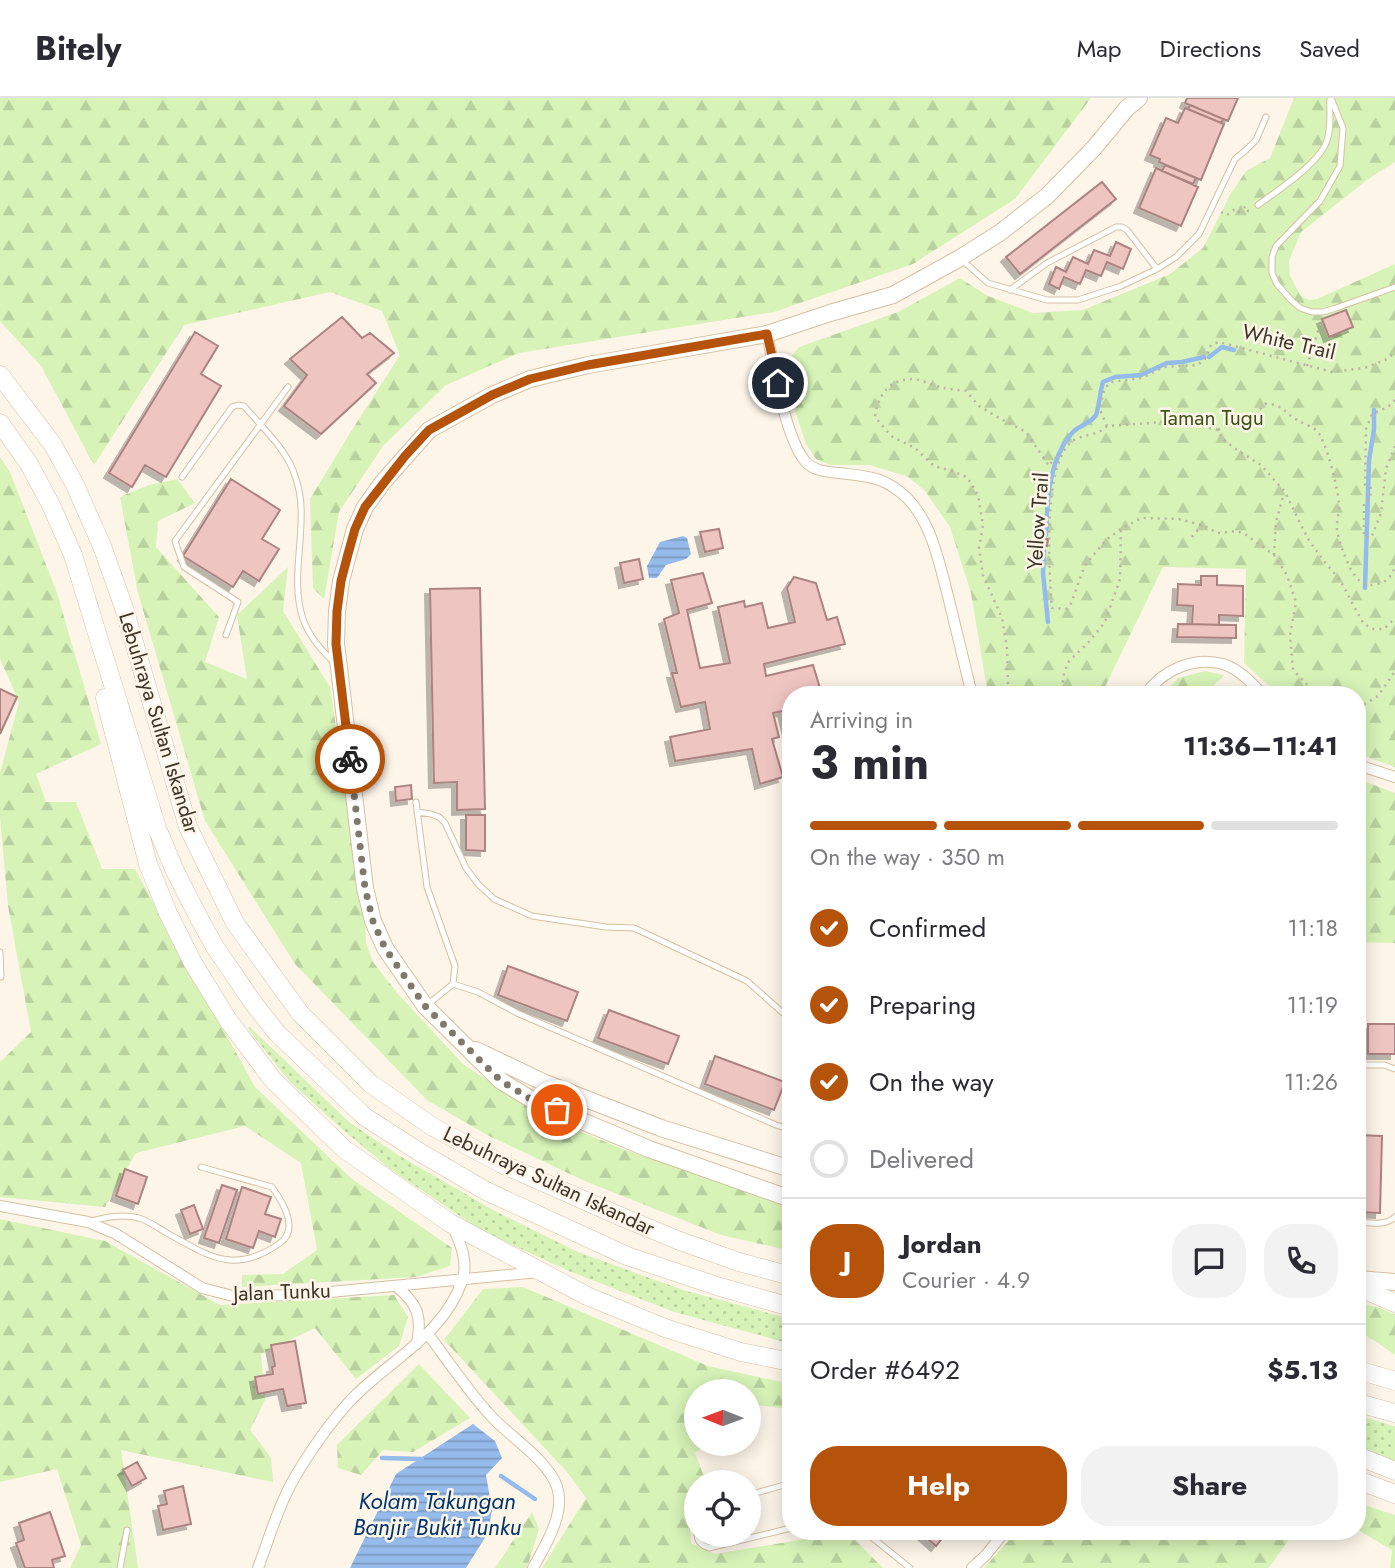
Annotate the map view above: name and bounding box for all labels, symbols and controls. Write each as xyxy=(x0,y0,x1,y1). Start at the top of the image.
text: Bitely xyxy=(35,25,122,72)
text: Map xyxy=(1077,31,1122,66)
text: Directions xyxy=(1160,31,1261,66)
text: Saved xyxy=(1299,31,1360,66)
street label: White Trail xyxy=(1239,317,1339,367)
pin xyxy=(748,353,808,413)
icon: home xyxy=(759,364,797,402)
park label: Taman Tugu xyxy=(1160,403,1264,433)
street label: Yellow Trail xyxy=(1020,471,1056,571)
street label: Lebuhraya Sultan Iskandar xyxy=(111,609,207,838)
text: Arriving in xyxy=(810,703,913,737)
courier xyxy=(315,724,385,794)
text: 11:36–11:41 xyxy=(1183,727,1338,765)
text: 3 min xyxy=(810,730,929,796)
icon: bike xyxy=(331,740,369,778)
text: On the way · 350 m xyxy=(810,840,1005,874)
icon: check xyxy=(810,909,848,947)
text: Confirmed xyxy=(869,909,986,947)
text: 11:18 xyxy=(1287,911,1338,945)
icon: check xyxy=(810,986,848,1024)
text: Preparing xyxy=(869,986,976,1024)
text: 11:19 xyxy=(1287,988,1338,1022)
icon: check xyxy=(810,1063,848,1101)
text: On the way xyxy=(869,1063,994,1101)
text: 11:26 xyxy=(1284,1065,1338,1099)
pin xyxy=(527,1080,587,1140)
icon: bag xyxy=(538,1091,576,1129)
street label: Lebuhraya Sultan Iskandar xyxy=(438,1119,660,1244)
text: Delivered xyxy=(869,1140,974,1178)
button: chat xyxy=(1172,1224,1246,1298)
button: phone xyxy=(1264,1224,1338,1298)
text: Jordan xyxy=(902,1225,982,1263)
text: J xyxy=(843,1242,851,1280)
text: Courier · 4.9 xyxy=(902,1263,1030,1297)
street label: Jalan Tunku xyxy=(230,1275,331,1309)
text: Order #6492 xyxy=(810,1351,960,1389)
text: $5.13 xyxy=(1267,1351,1338,1389)
north arrow xyxy=(684,1379,761,1456)
map controls xyxy=(684,1379,761,1547)
button: Help xyxy=(810,1446,1067,1526)
button: Share xyxy=(1081,1446,1338,1526)
button: locate xyxy=(684,1470,761,1547)
water label: Kolam Takungan Banjir Bukit Tunku xyxy=(353,1484,521,1544)

